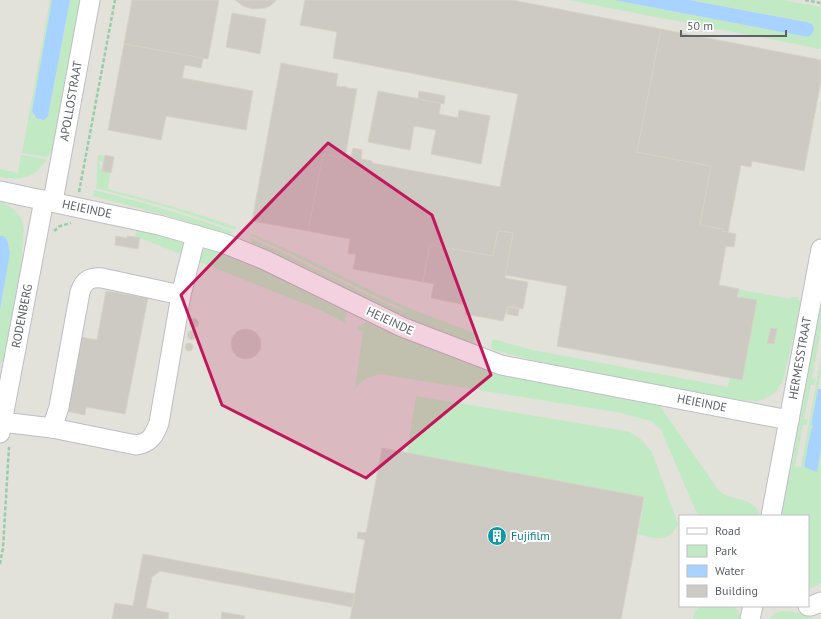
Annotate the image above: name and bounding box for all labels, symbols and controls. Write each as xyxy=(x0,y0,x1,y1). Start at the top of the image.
scale bar xyxy=(681,12,786,38)
text: 50 m xyxy=(687,18,713,33)
street label: APOLLOSTRAAT xyxy=(56,59,85,142)
street label: HEIEINDE xyxy=(61,196,113,221)
street label: RODENBERG xyxy=(8,283,35,349)
street label: HEIEINDE xyxy=(364,303,416,338)
street label: HERMESSTRAAT xyxy=(785,315,814,400)
street label: HEIEINDE xyxy=(676,390,728,415)
legend xyxy=(679,515,809,607)
text: Road xyxy=(715,523,740,538)
building icon: Fujifilm xyxy=(486,525,508,547)
place label: Fujifilm xyxy=(511,528,550,543)
text: Park xyxy=(715,543,737,558)
text: Water xyxy=(715,563,745,578)
text: Building xyxy=(715,583,758,598)

